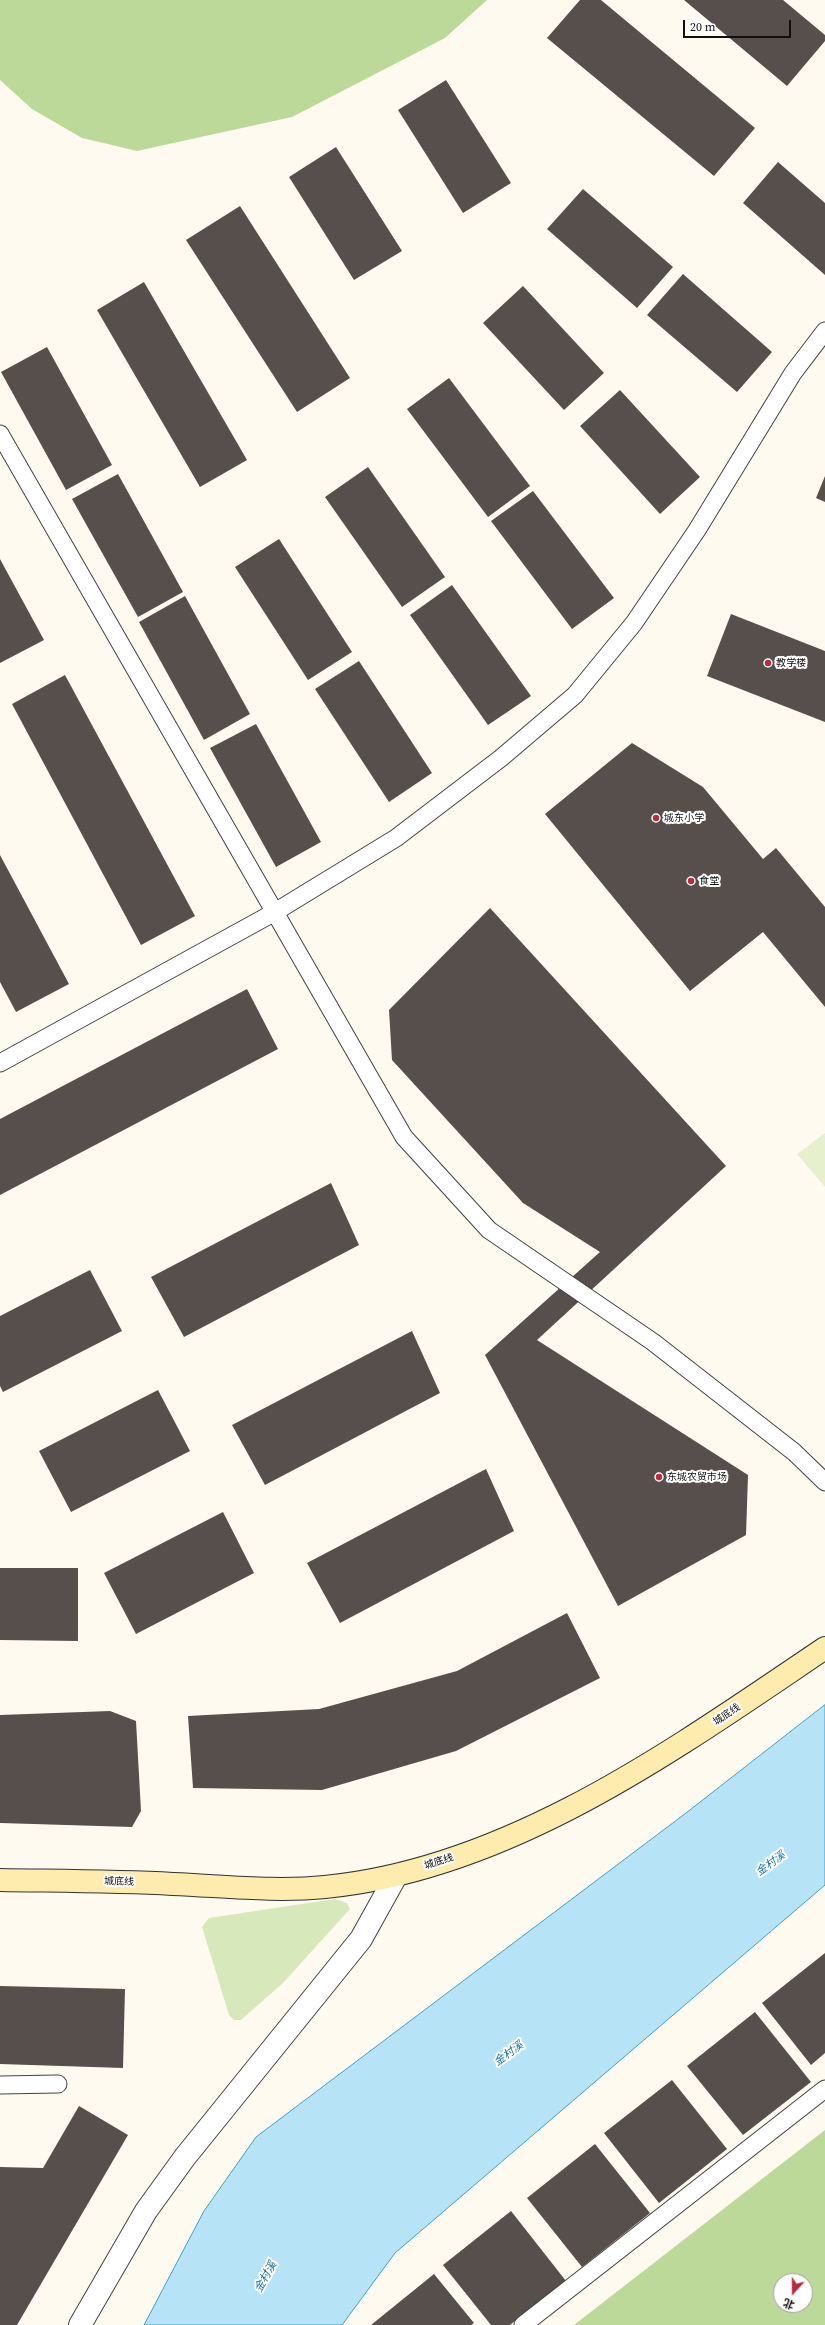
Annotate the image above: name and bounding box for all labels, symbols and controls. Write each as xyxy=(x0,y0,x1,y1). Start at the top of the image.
scale bar xyxy=(685,12,793,38)
text: 20 m xyxy=(690,19,716,35)
place label: 教学楼 xyxy=(776,657,806,669)
marker: 教学楼 xyxy=(763,658,773,668)
place label: 城东小学 xyxy=(664,812,704,824)
marker: 城东小学 xyxy=(651,813,661,823)
place label: 食堂 xyxy=(699,875,719,887)
marker: 食堂 xyxy=(686,876,696,886)
place label: 东城农贸市场 xyxy=(667,1471,727,1483)
marker: 东城农贸市场 xyxy=(654,1472,664,1482)
street label: 城底线 xyxy=(711,1702,743,1728)
water label: 金村溪 xyxy=(754,1849,788,1879)
street label: 城底线 xyxy=(423,1852,455,1872)
street label: 城底线 xyxy=(104,1876,134,1888)
water label: 金村溪 xyxy=(492,2039,526,2069)
water label: 金村溪 xyxy=(252,2259,280,2295)
north arrow xyxy=(773,2273,813,2313)
text: 北 xyxy=(781,2295,797,2313)

